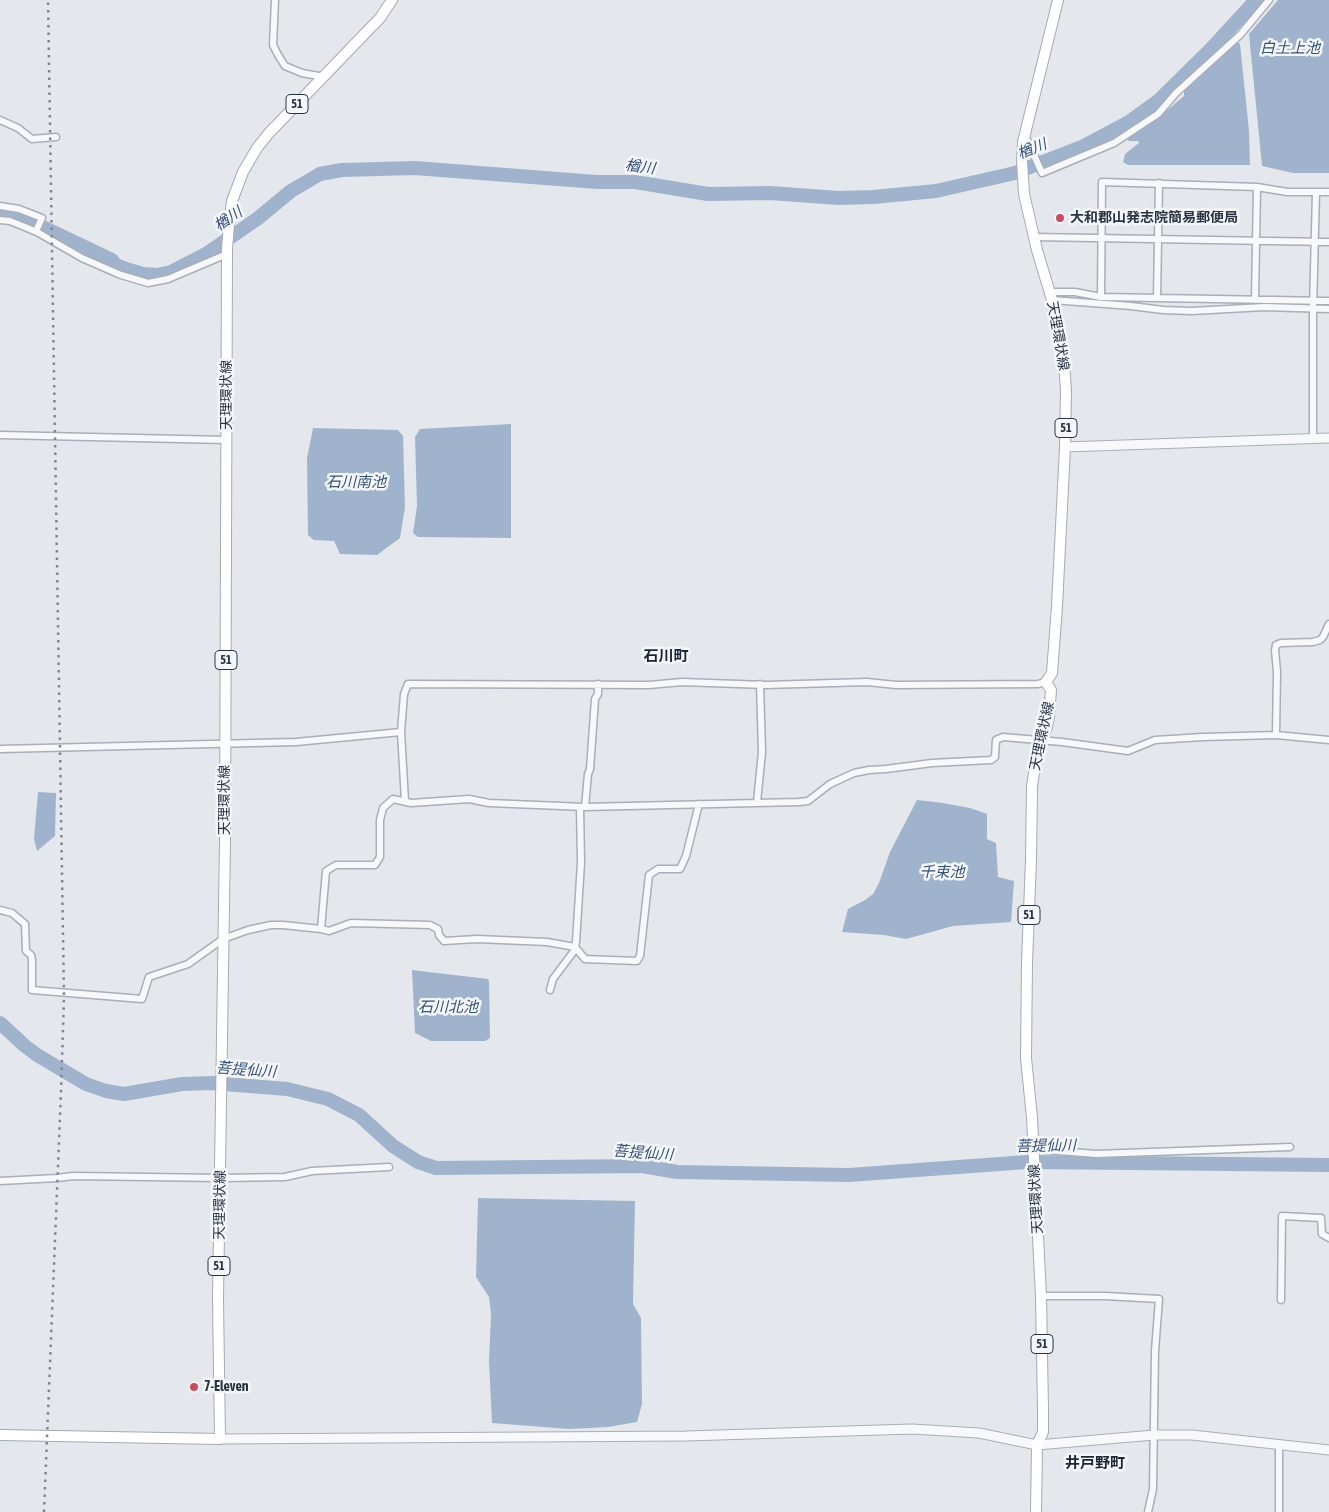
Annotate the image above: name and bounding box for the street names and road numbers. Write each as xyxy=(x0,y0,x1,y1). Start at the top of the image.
road number: 51 xyxy=(286,95,308,114)
street label: 天理環状線 xyxy=(1044,300,1072,372)
street label: 天理環状線 xyxy=(219,360,235,430)
road number: 51 xyxy=(1055,418,1077,438)
road number: 51 xyxy=(215,650,237,670)
street label: 天理環状線 xyxy=(1027,700,1057,772)
street label: 天理環状線 xyxy=(217,765,233,835)
road number: 51 xyxy=(1018,906,1040,924)
street label: 天理環状線 xyxy=(1026,1164,1046,1234)
street label: 天理環状線 xyxy=(211,1170,229,1240)
road number: 51 xyxy=(208,1256,230,1276)
road number: 51 xyxy=(1031,1335,1053,1354)

